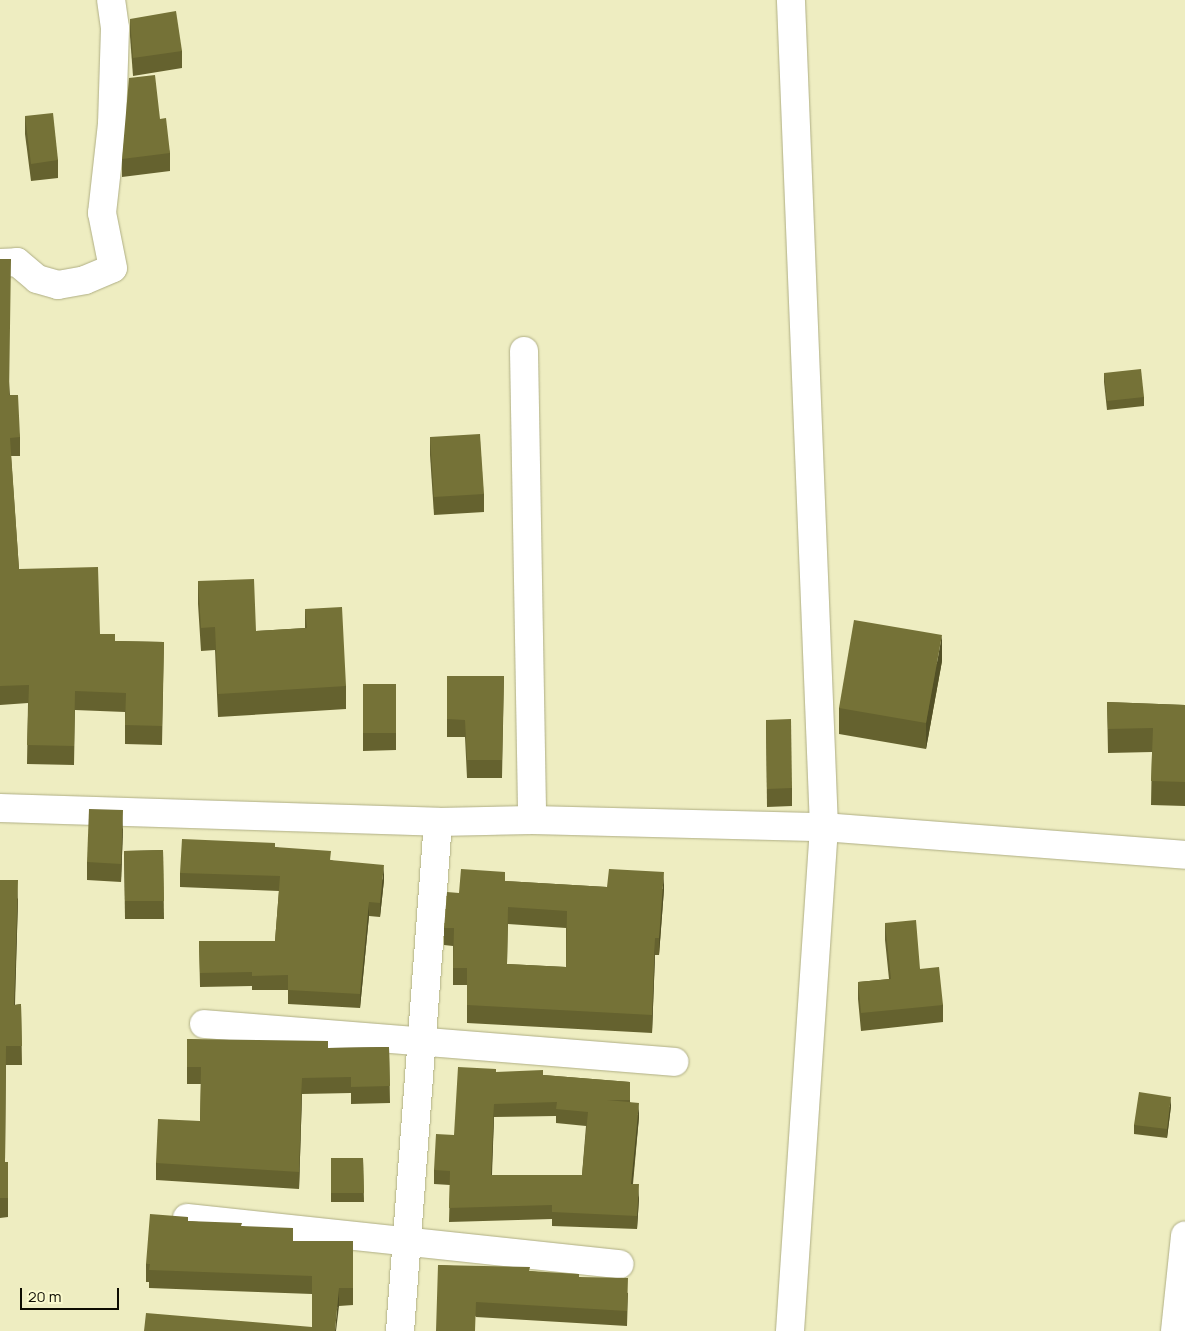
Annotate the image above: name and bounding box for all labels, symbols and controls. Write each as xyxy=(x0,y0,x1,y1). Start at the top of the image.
scale bar xyxy=(22,1278,121,1310)
text: 20 m xyxy=(28,1286,61,1307)

